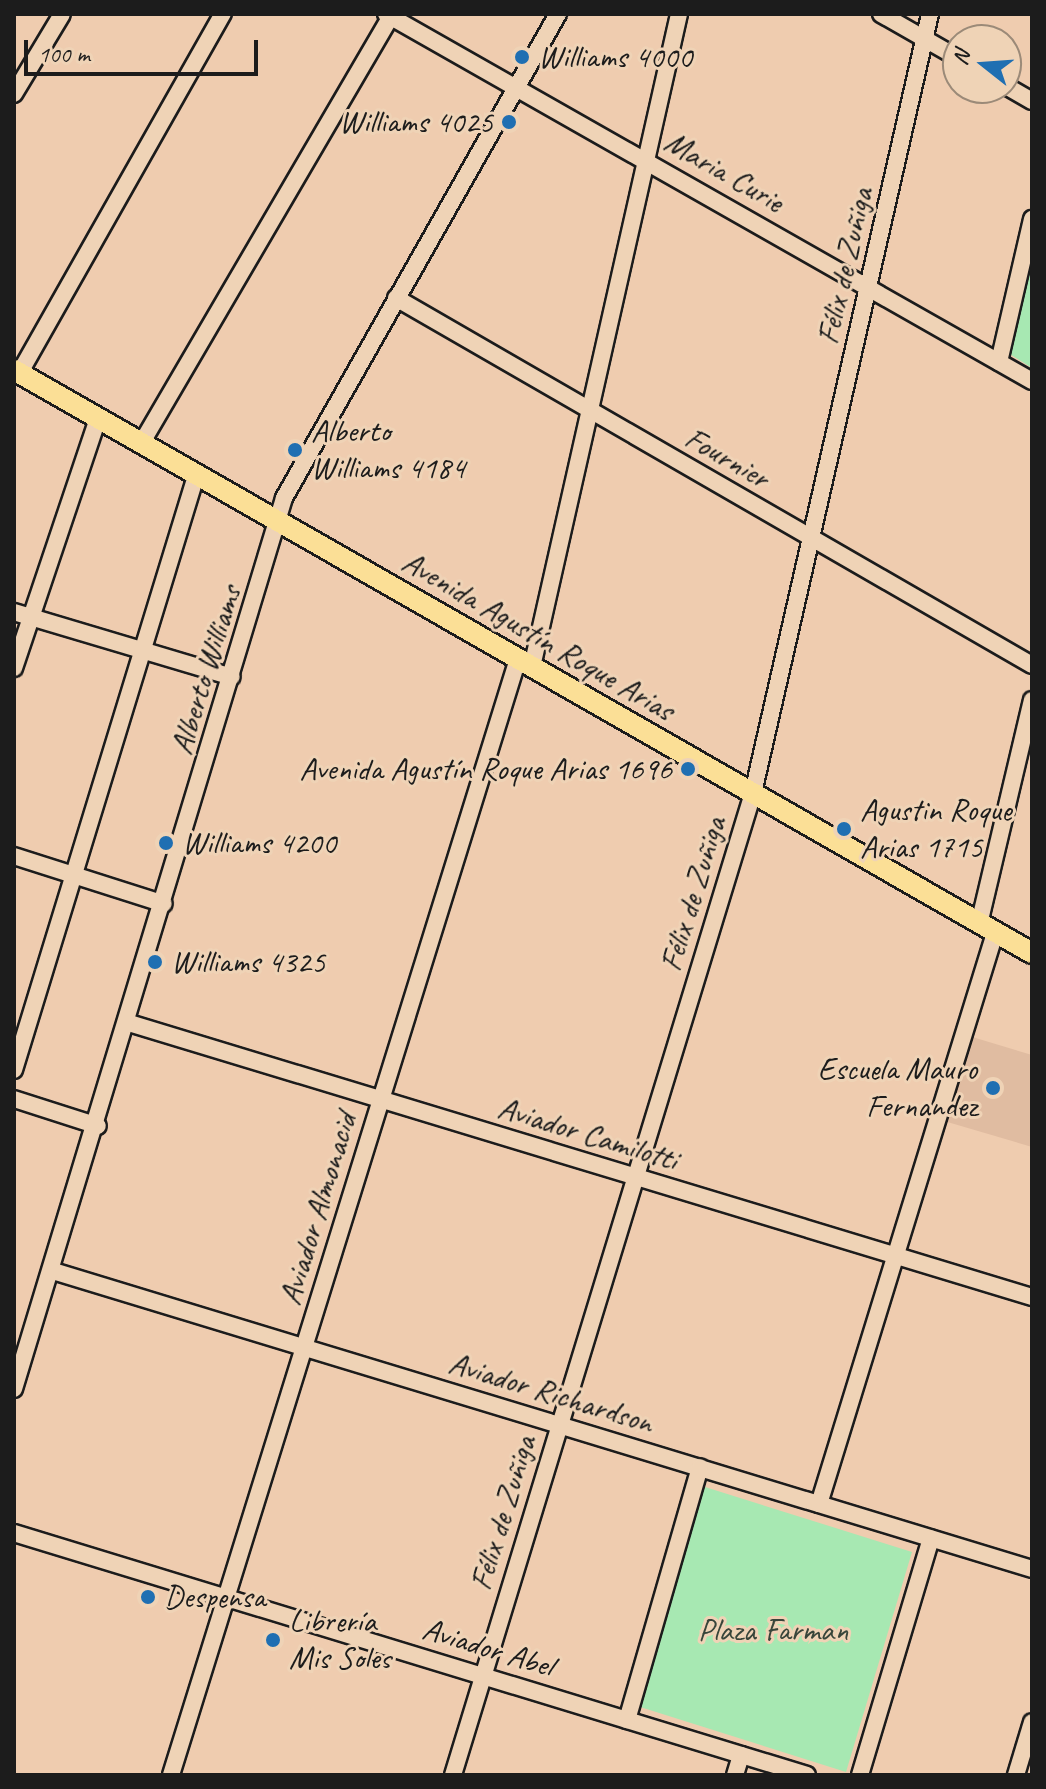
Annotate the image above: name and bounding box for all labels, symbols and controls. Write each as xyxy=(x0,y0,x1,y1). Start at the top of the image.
scale bar xyxy=(28,24,262,74)
north arrow xyxy=(942,24,1022,104)
place label: Williams 4000 xyxy=(538,38,692,76)
text: 100 m xyxy=(38,39,90,69)
text: N xyxy=(946,47,976,68)
marker: Williams 4000 xyxy=(513,48,531,66)
place label: Williams 4025 xyxy=(339,103,493,141)
marker: Williams 4025 xyxy=(500,113,518,131)
street label: Maria Curie xyxy=(658,123,790,221)
street label: Félix de Zuñiga xyxy=(809,185,881,347)
place label: Alberto Williams 4184 xyxy=(311,413,465,488)
street label: Fournier xyxy=(678,419,776,497)
marker: Alberto Williams 4184 xyxy=(286,441,304,459)
street label: Avenida Agustín Roque Arias xyxy=(395,543,681,729)
street label: Alberto Williams xyxy=(162,580,250,760)
place label: Avenida Agustín Roque Arias 1696 xyxy=(300,750,672,788)
marker: Avenida Agustín Roque Arias 1696 xyxy=(679,760,697,778)
place label: Agustin Roque Arias 1715 xyxy=(860,792,1011,867)
street label: Félix de Zuñiga xyxy=(652,813,734,975)
marker: Agustin Roque Arias 1715 xyxy=(835,820,853,838)
place label: Williams 4200 xyxy=(182,824,336,862)
marker: Williams 4200 xyxy=(157,834,175,852)
place label: Williams 4325 xyxy=(171,943,325,981)
marker: Williams 4325 xyxy=(146,953,164,971)
place label: Escuela Mauro Fernandez xyxy=(818,1051,977,1126)
marker: Escuela Mauro Fernandez xyxy=(984,1079,1002,1097)
street label: Aviador Camilotti xyxy=(494,1088,682,1180)
street label: Aviador Almonacid xyxy=(271,1109,365,1309)
street label: Aviador Richardson xyxy=(444,1344,658,1442)
street label: Félix de Zuñiga xyxy=(462,1432,544,1594)
place label: Despensa xyxy=(164,1578,265,1616)
marker: Despensa xyxy=(139,1588,157,1606)
place label: Librería Mis Soles xyxy=(289,1603,390,1678)
street label: Aviador Abel xyxy=(418,1610,558,1686)
park label: Plaza Farman xyxy=(697,1611,849,1649)
marker: Librería Mis Soles xyxy=(264,1631,282,1649)

